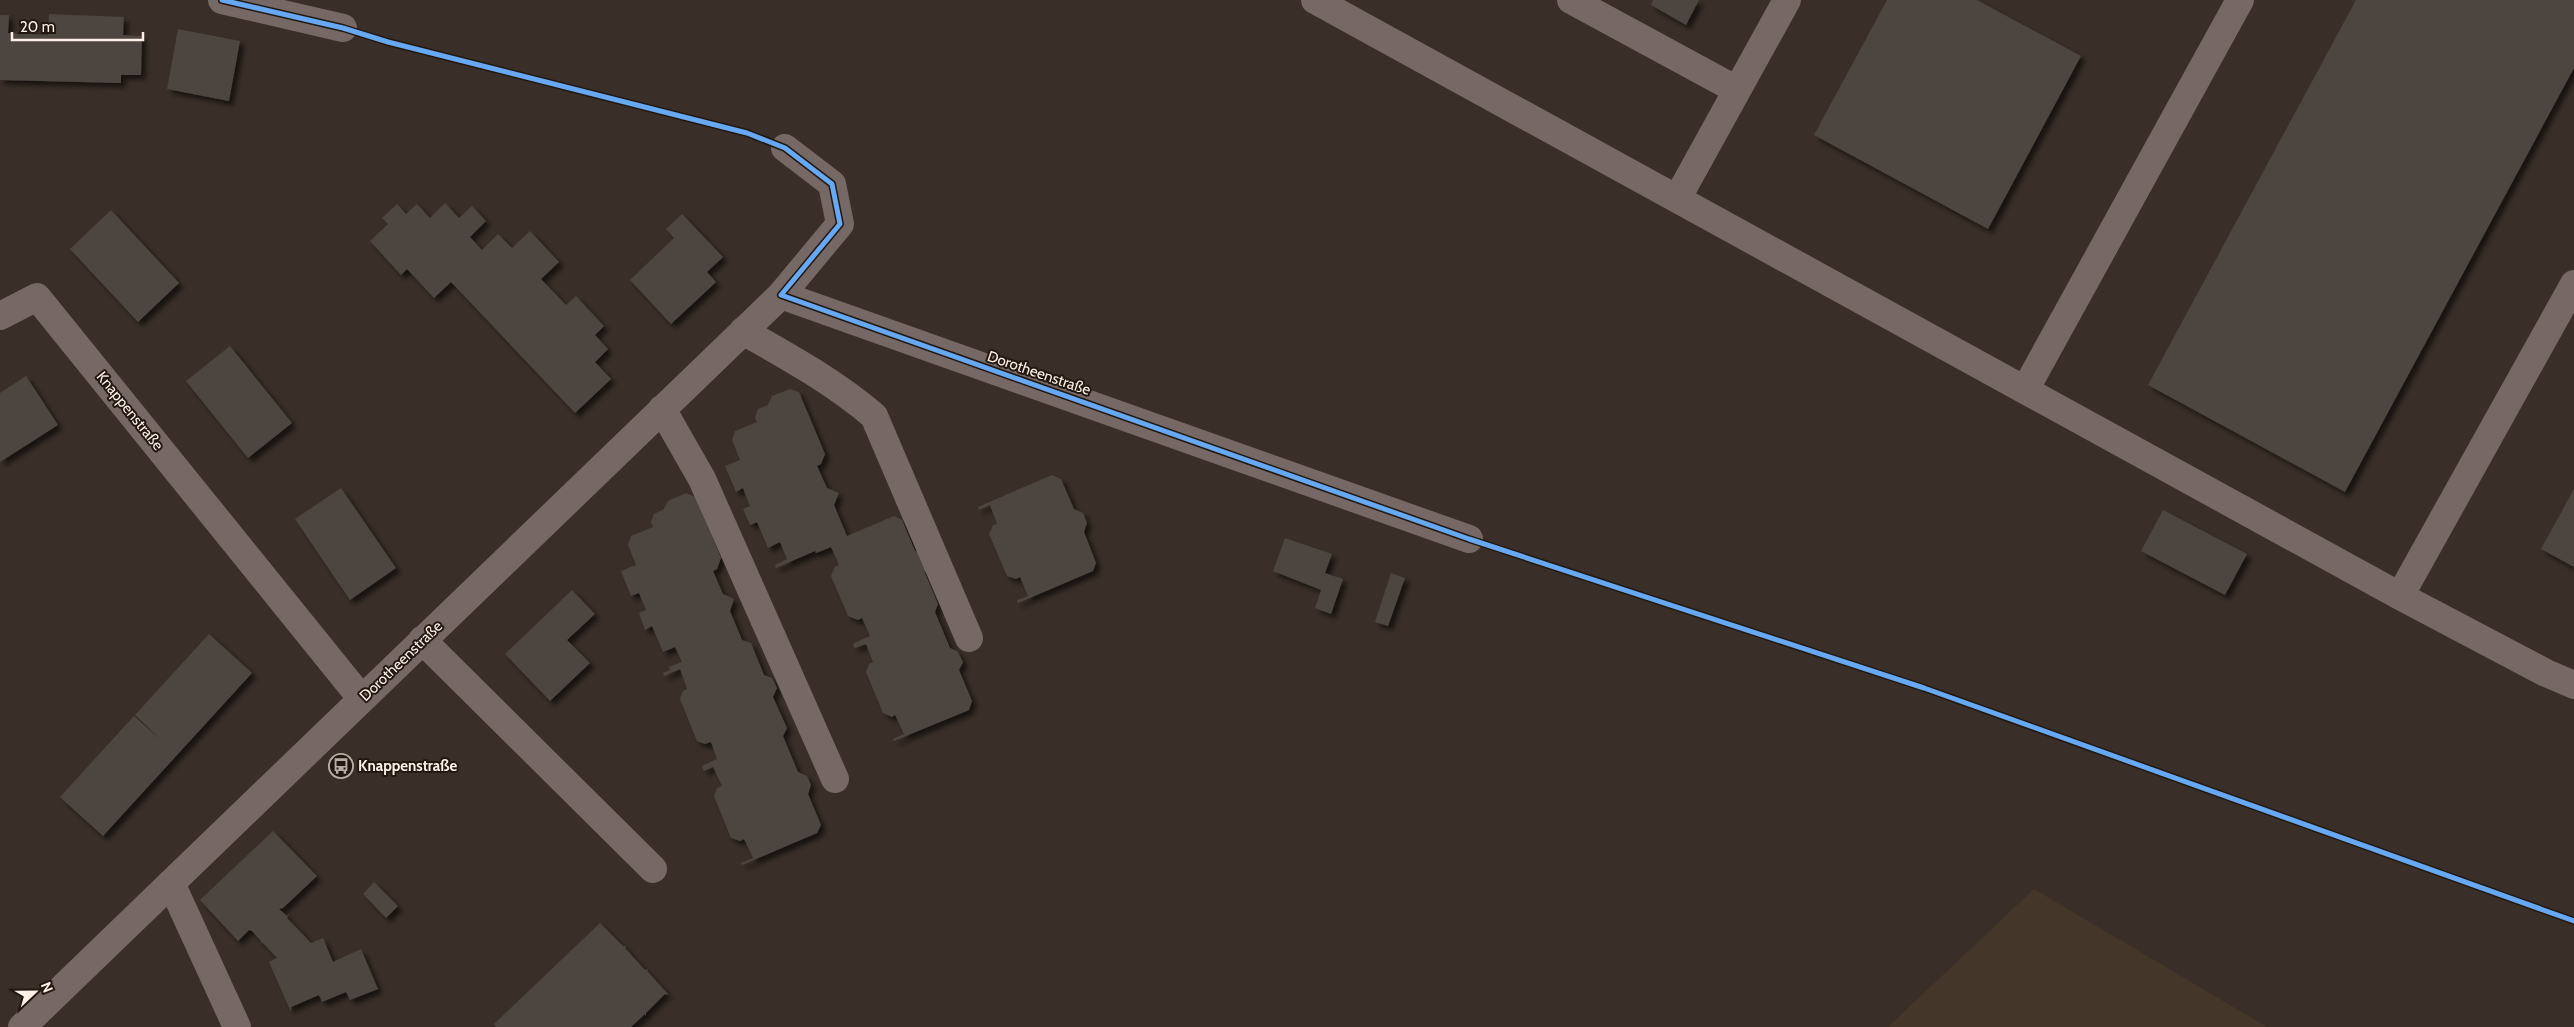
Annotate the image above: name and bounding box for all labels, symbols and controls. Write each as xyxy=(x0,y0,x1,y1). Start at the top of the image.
scale bar xyxy=(12,10,144,42)
text: 20 m xyxy=(20,18,55,36)
street label: Dorotheenstraße xyxy=(985,347,1093,399)
street label: Knappenstraße xyxy=(93,368,167,454)
street label: Dorotheenstraße xyxy=(356,617,446,705)
bus stop icon: Knappenstraße xyxy=(328,753,354,779)
place label: Knappenstraße xyxy=(358,757,458,775)
north arrow xyxy=(10,967,60,1017)
text: N xyxy=(37,979,57,995)

